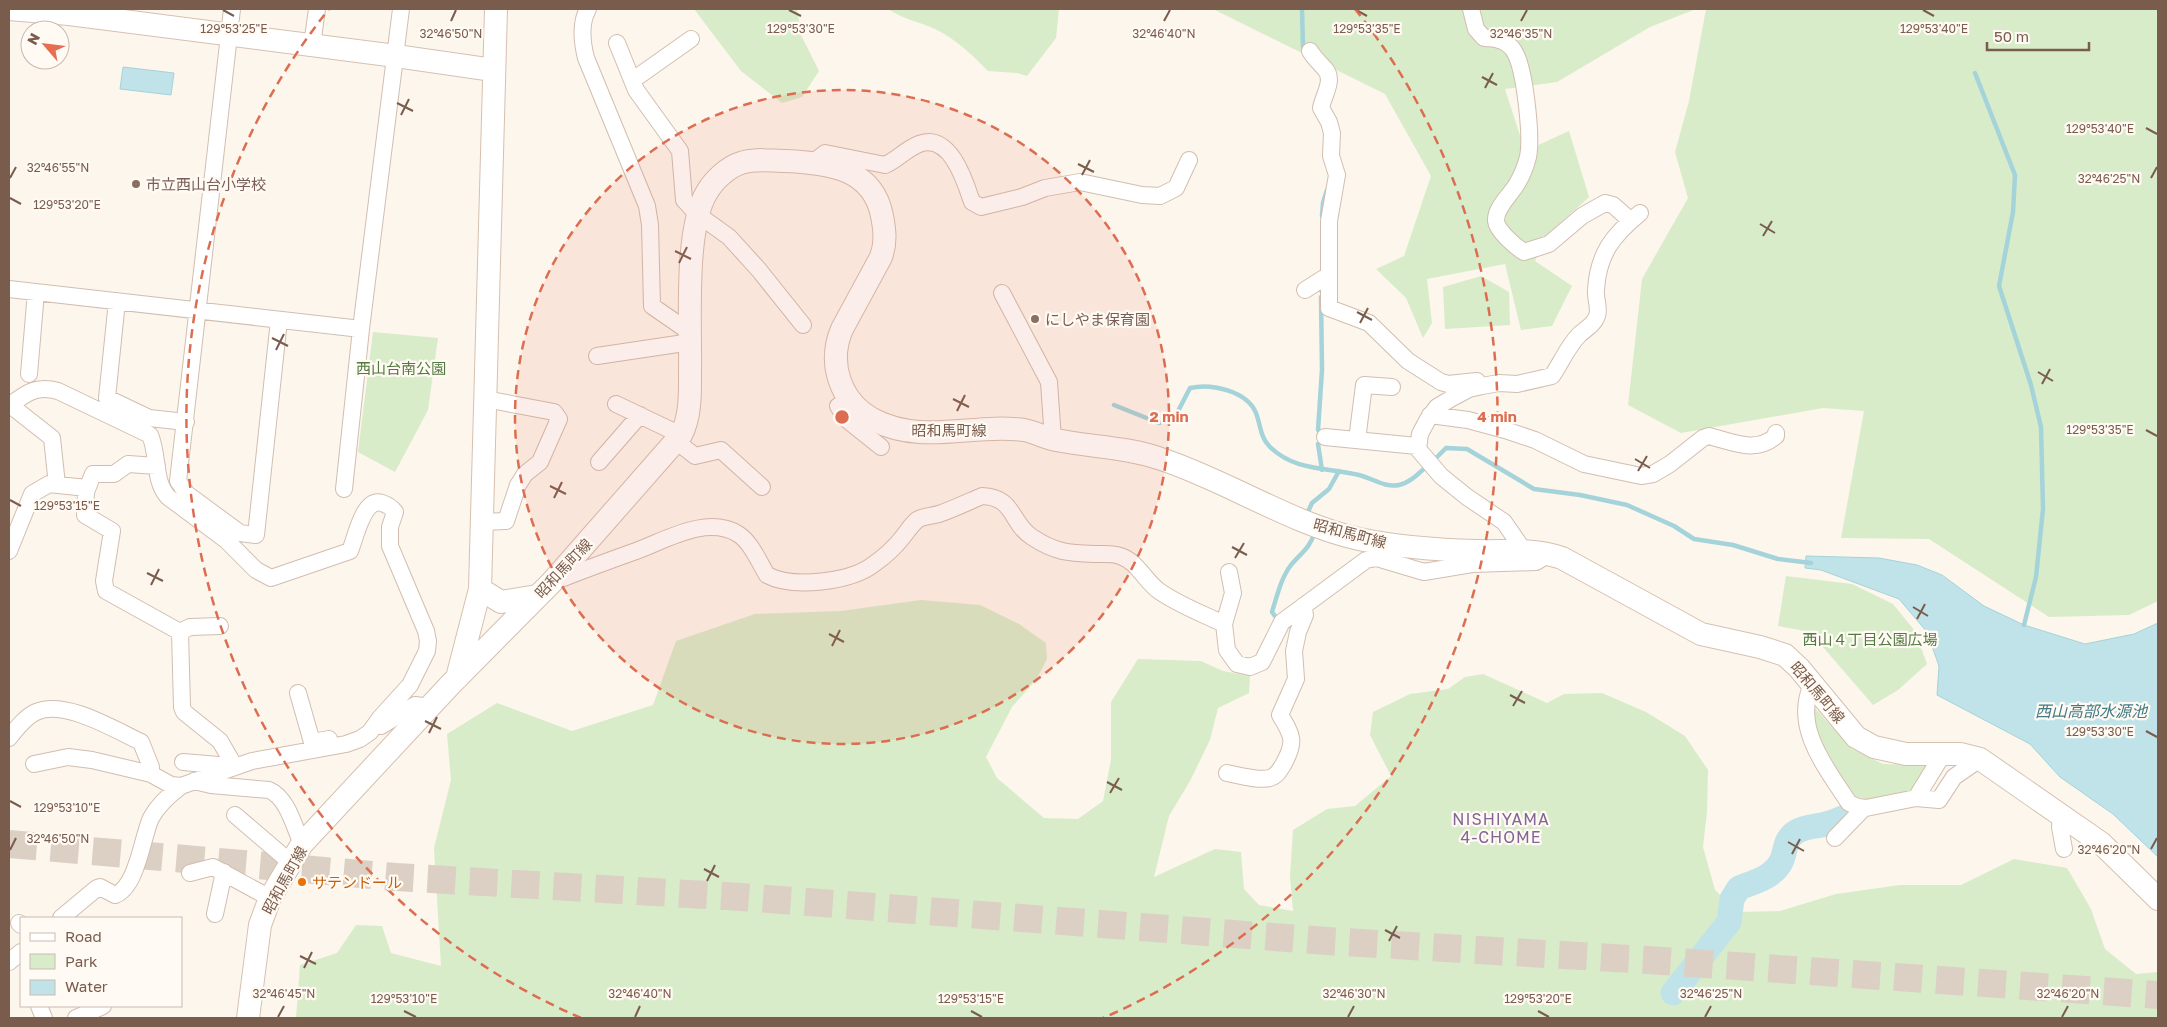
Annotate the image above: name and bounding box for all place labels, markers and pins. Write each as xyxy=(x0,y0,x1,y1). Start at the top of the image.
place label: 市立西山台小学校 xyxy=(146,175,266,193)
marker: 市立西山台小学校 xyxy=(130,178,142,190)
place label: にしやま保育園 xyxy=(1045,310,1150,328)
marker: にしやま保育園 xyxy=(1029,313,1041,325)
centre of rings xyxy=(833,408,851,426)
place label: サテンドール xyxy=(312,873,402,891)
marker: サテンドール xyxy=(296,876,308,888)

